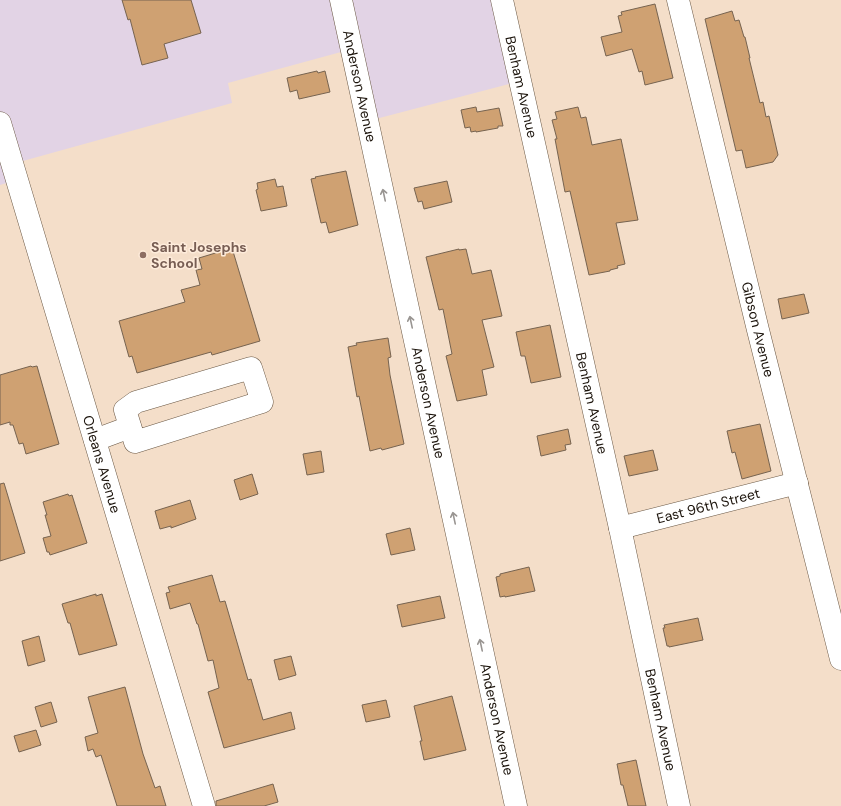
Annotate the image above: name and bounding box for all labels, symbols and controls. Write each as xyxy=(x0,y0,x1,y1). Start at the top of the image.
street label: Anderson Avenue xyxy=(339,28,381,144)
street label: Benham Avenue xyxy=(501,34,542,140)
one-way arrow xyxy=(379,189,387,202)
place label: Saint Josephs School xyxy=(151,238,247,272)
marker: Saint Josephs School xyxy=(138,250,148,260)
street label: Gibson Avenue xyxy=(738,280,779,379)
one-way arrow xyxy=(407,316,415,329)
street label: Anderson Avenue xyxy=(408,345,449,460)
street label: Benham Avenue xyxy=(572,350,612,456)
street label: Orleans Avenue xyxy=(79,413,125,515)
street label: East 96th Street xyxy=(655,484,762,527)
one-way arrow xyxy=(449,512,457,525)
one-way arrow xyxy=(477,639,485,652)
street label: Anderson Avenue xyxy=(476,662,518,777)
street label: Benham Avenue xyxy=(641,667,680,772)

